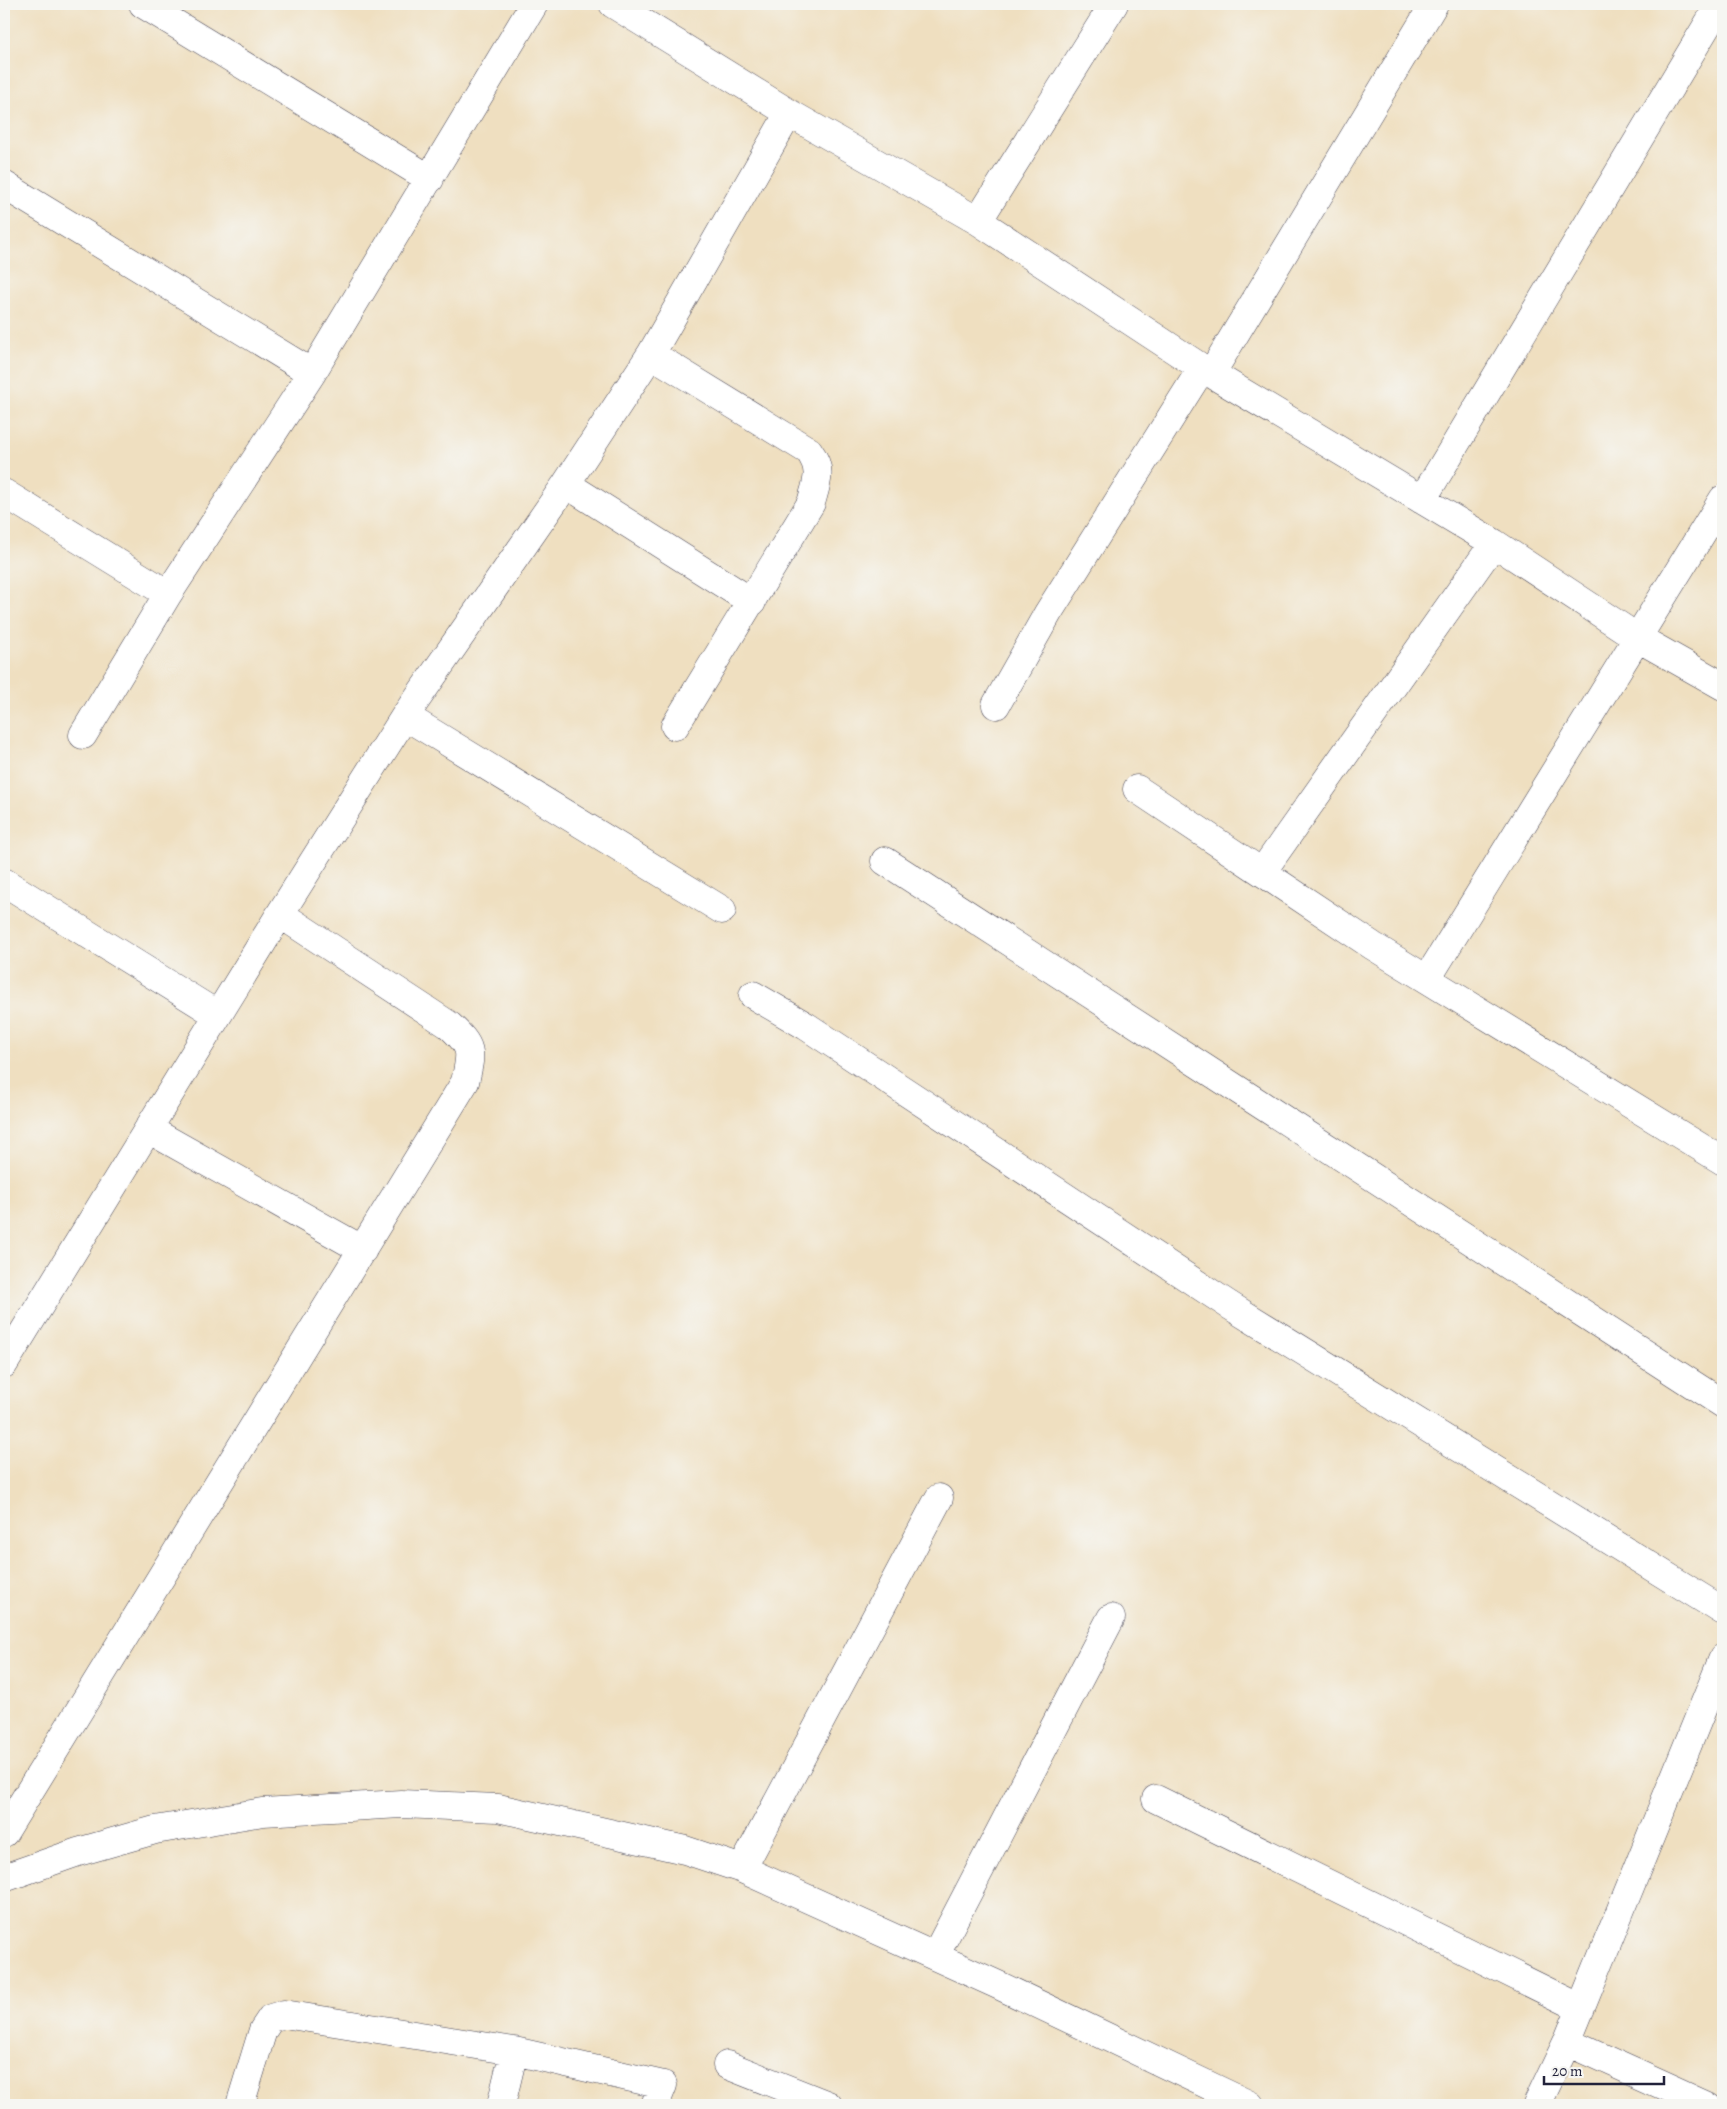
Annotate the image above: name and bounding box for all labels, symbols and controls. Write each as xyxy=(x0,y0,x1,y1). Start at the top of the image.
scale bar xyxy=(1544,2054,1664,2086)
text: 20 m xyxy=(1552,2061,1583,2081)

